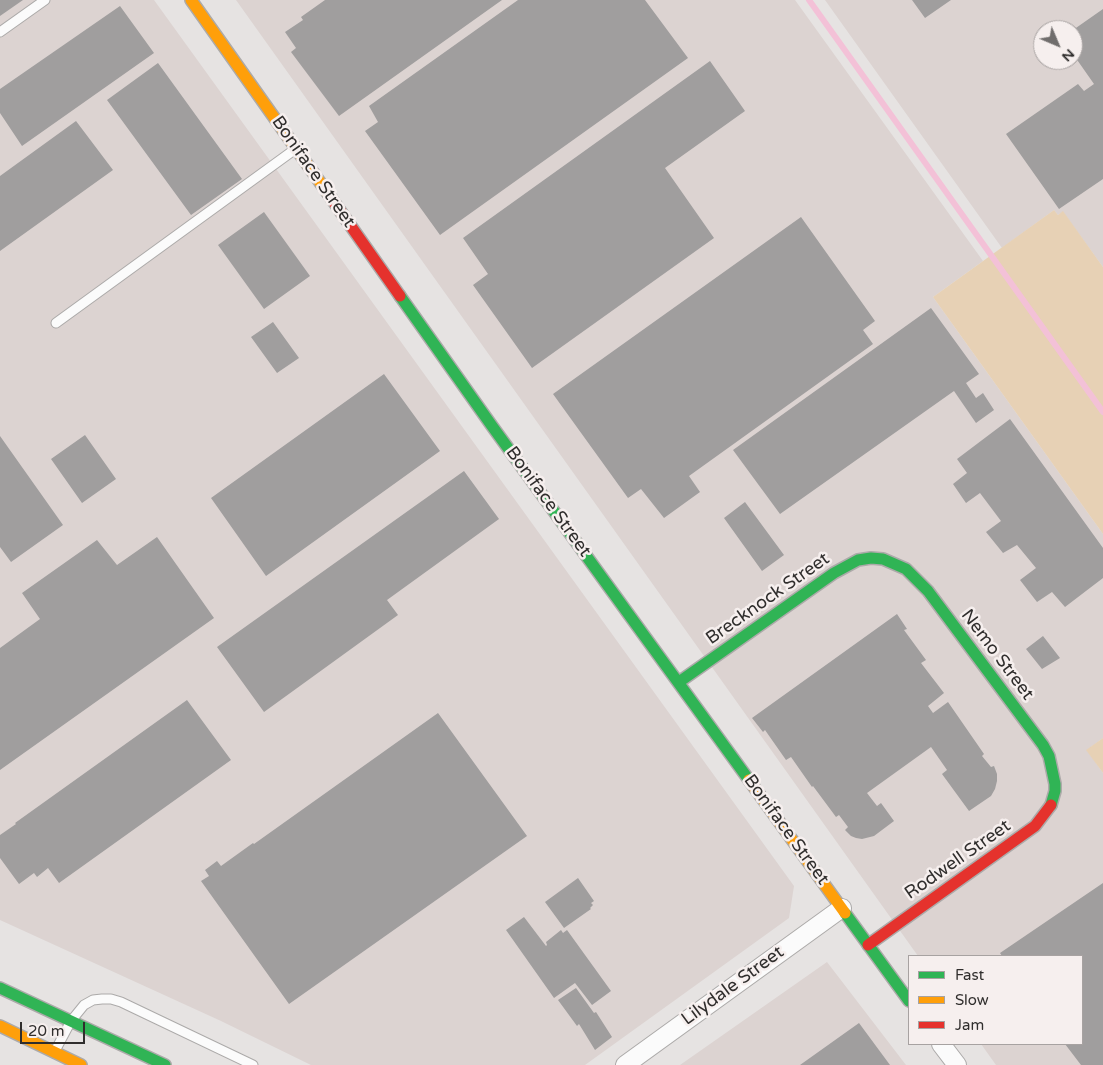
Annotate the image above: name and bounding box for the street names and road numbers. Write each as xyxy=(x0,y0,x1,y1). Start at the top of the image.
street label: Boniface Street xyxy=(266,112,360,232)
street label: Boniface Street xyxy=(501,443,595,561)
street label: Brecknock Street xyxy=(702,548,834,650)
street label: Nemo Street xyxy=(956,605,1038,705)
street label: Boniface Street xyxy=(739,771,833,889)
street label: Rodwell Street xyxy=(901,815,1015,905)
street label: Lilydale Street xyxy=(678,942,788,1030)

